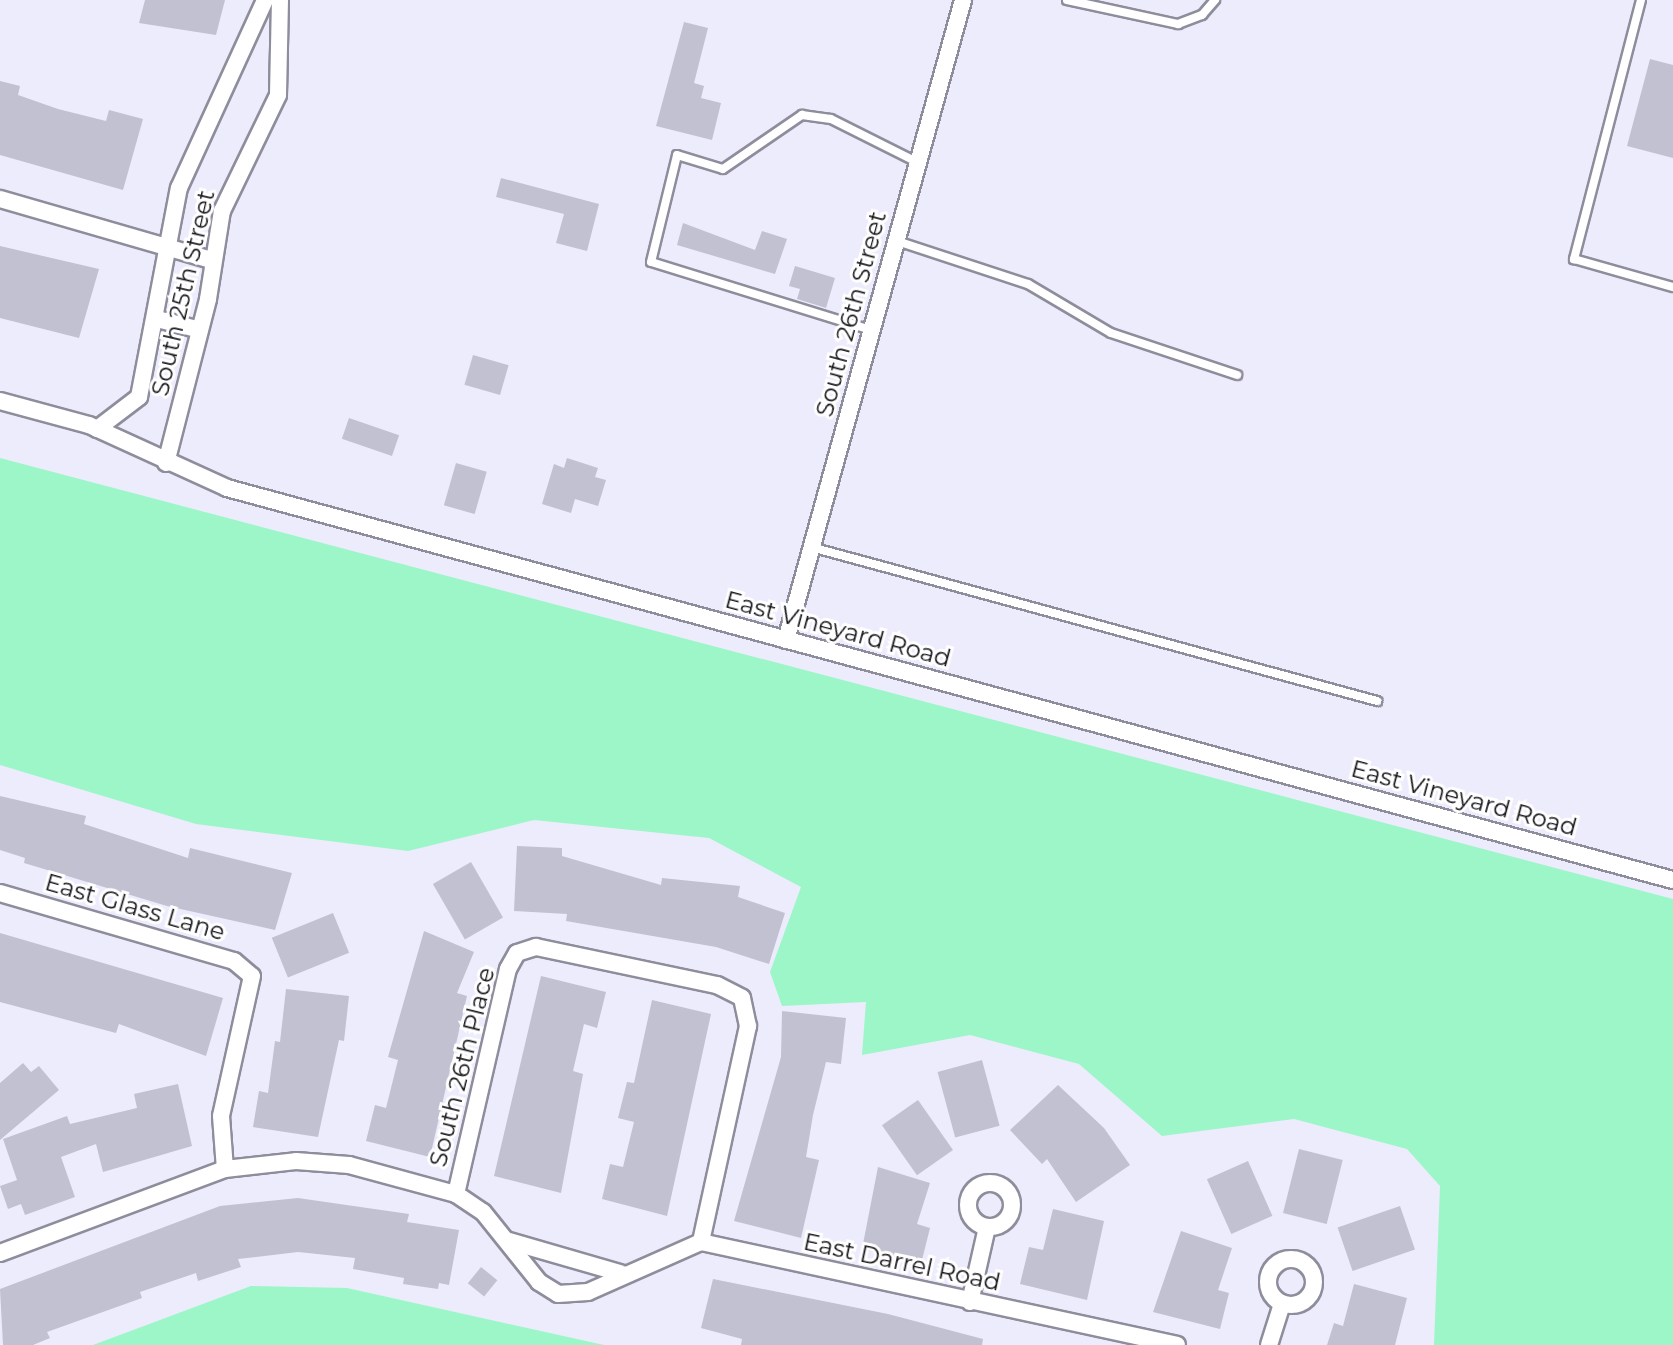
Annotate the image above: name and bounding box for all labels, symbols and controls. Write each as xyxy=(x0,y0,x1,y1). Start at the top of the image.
street label: South 25th Street xyxy=(145,187,221,399)
street label: South 26th Street xyxy=(810,208,892,420)
street label: East Vineyard Road xyxy=(722,585,954,673)
street label: East Vineyard Road xyxy=(1348,754,1580,842)
street label: East Glass Lane xyxy=(42,868,228,946)
street label: South 26th Place xyxy=(423,964,501,1170)
street label: East Darrel Road xyxy=(801,1227,1003,1297)

